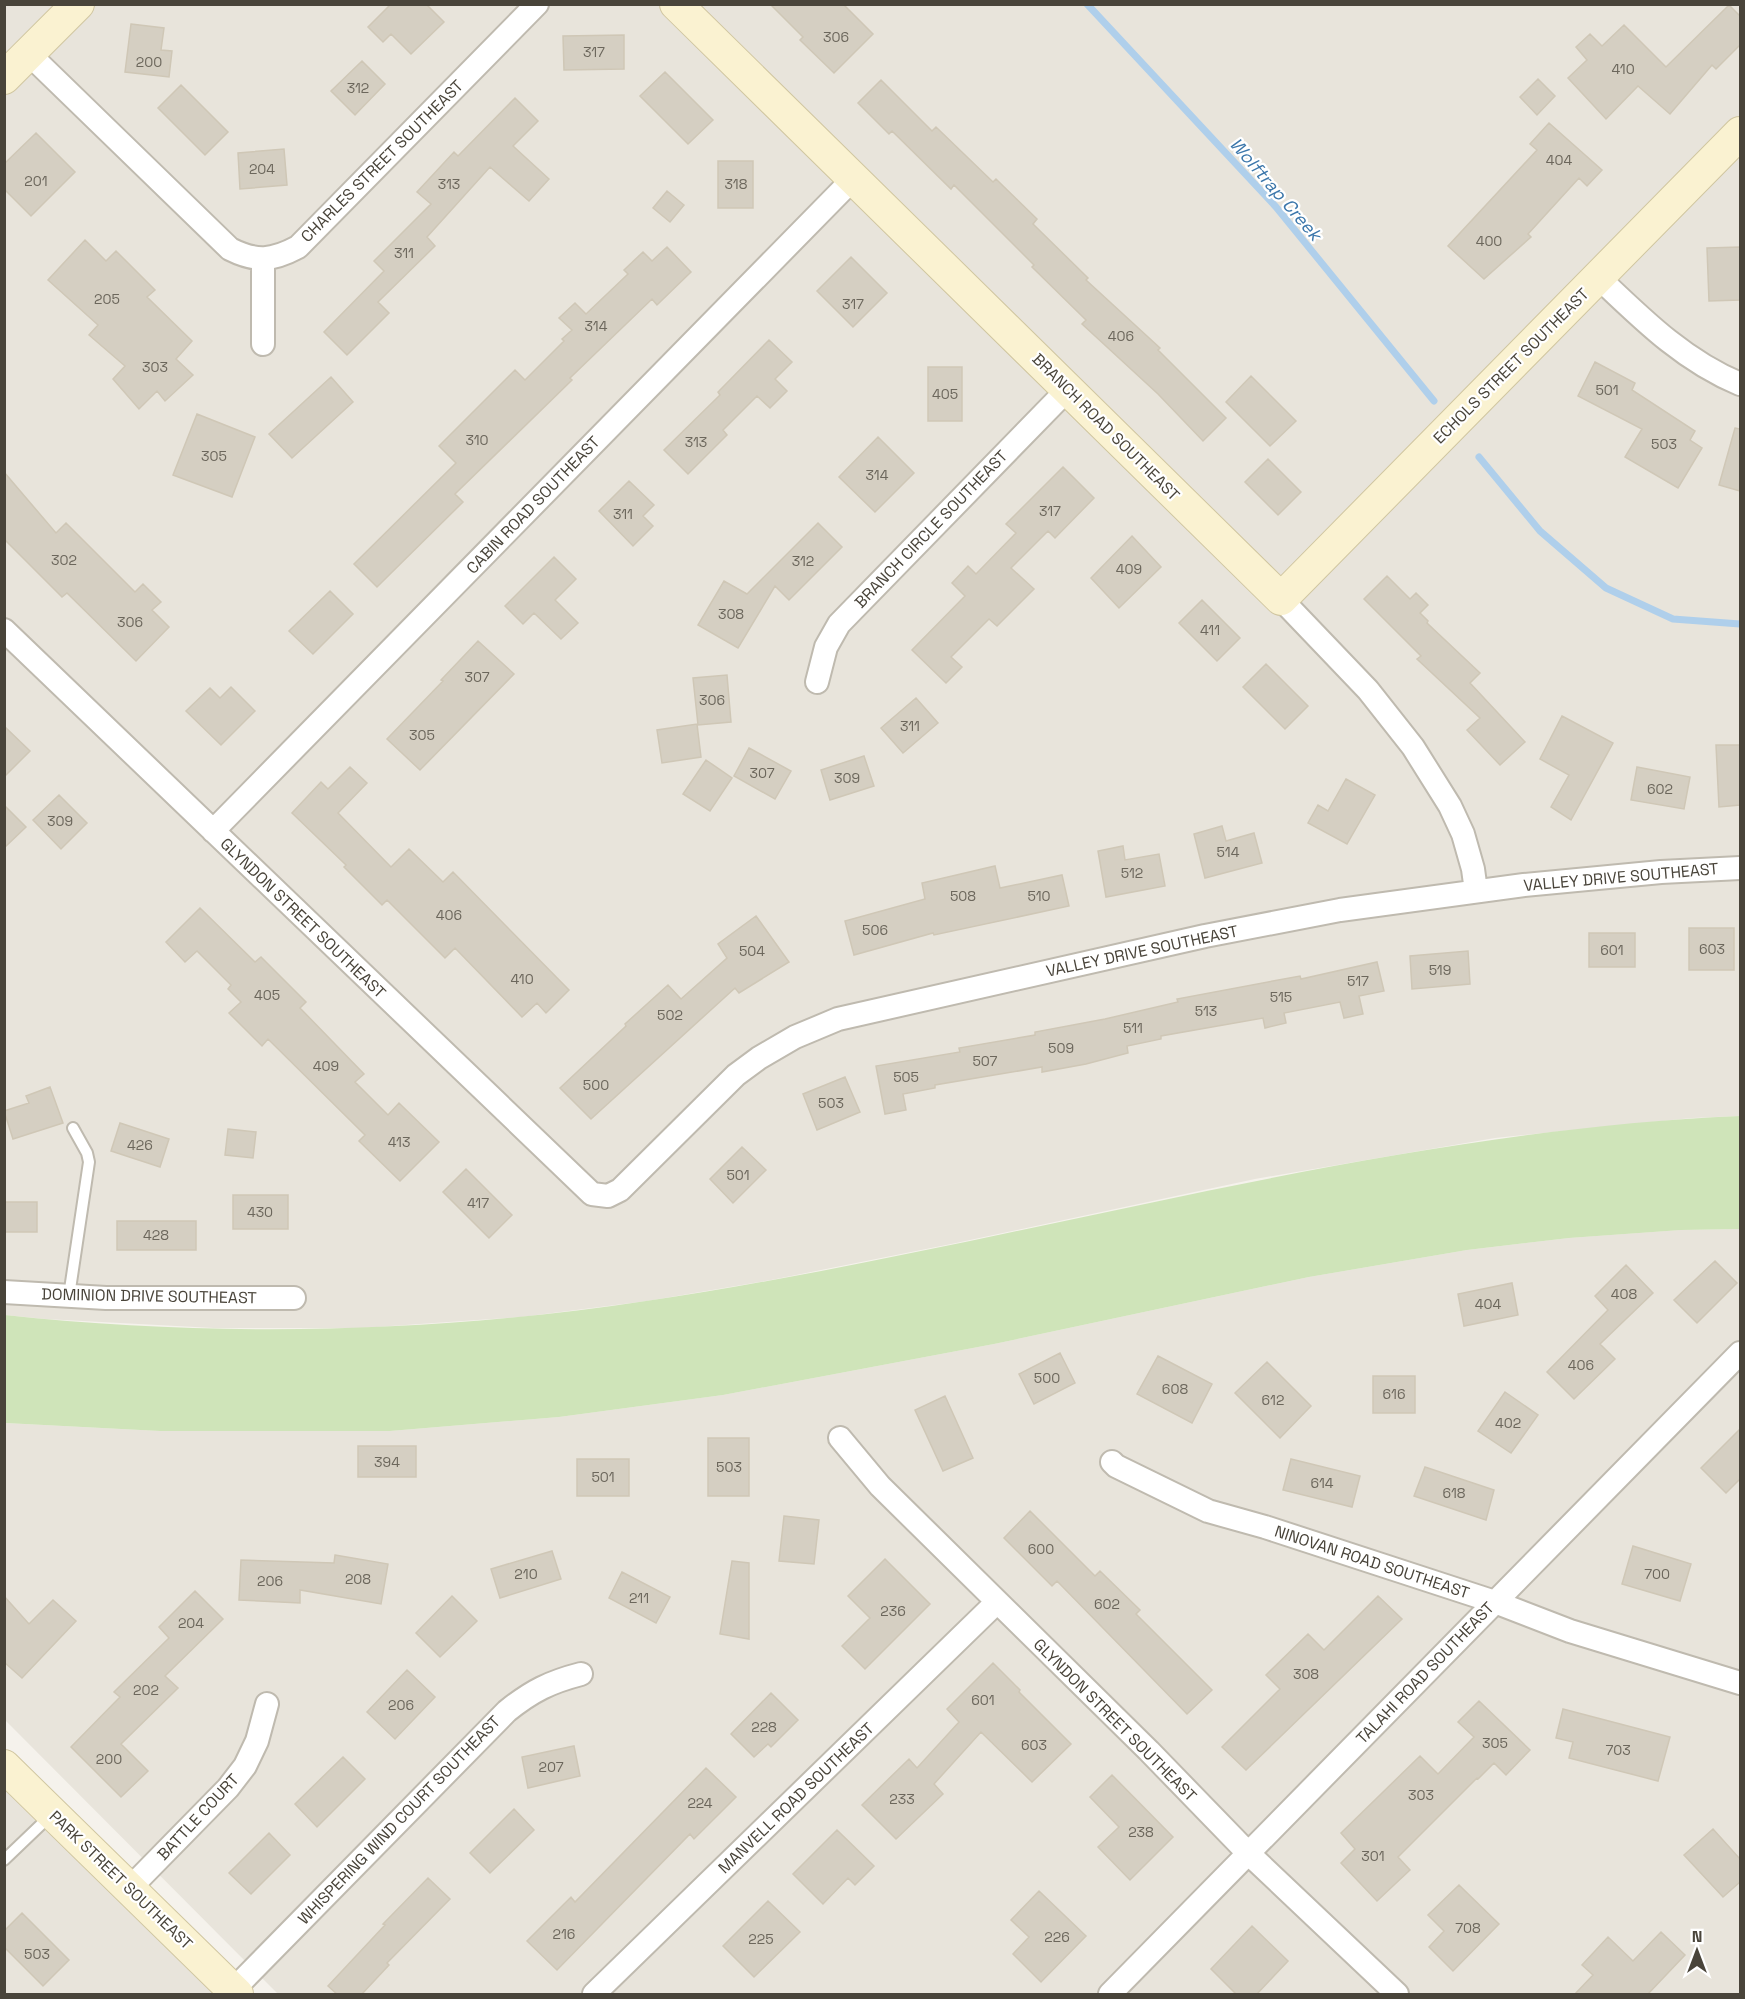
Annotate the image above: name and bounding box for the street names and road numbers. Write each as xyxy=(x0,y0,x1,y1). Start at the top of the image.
street label: CHARLES STREET SOUTHEAST xyxy=(296,75,468,247)
street label: ECHOLS STREET SOUTHEAST xyxy=(1429,284,1593,448)
street label: BRANCH ROAD SOUTHEAST xyxy=(1028,349,1184,505)
street label: CABIN ROAD SOUTHEAST xyxy=(462,432,604,578)
street label: BRANCH CIRCLE SOUTHEAST xyxy=(850,446,1012,612)
street label: GLYNDON STREET SOUTHEAST xyxy=(216,833,390,1003)
street label: VALLEY DRIVE SOUTHEAST xyxy=(1523,858,1719,896)
street label: VALLEY DRIVE SOUTHEAST xyxy=(1044,920,1240,982)
street label: DOMINION DRIVE SOUTHEAST xyxy=(41,1284,257,1308)
street label: NINOVAN ROAD SOUTHEAST xyxy=(1272,1521,1472,1603)
street label: TALAHI ROAD SOUTHEAST xyxy=(1351,1597,1499,1749)
street label: GLYNDON STREET SOUTHEAST xyxy=(1029,1634,1201,1806)
street label: WHISPERING WIND COURT SOUTHEAST xyxy=(293,1711,505,1929)
street label: MANVELL ROAD SOUTHEAST xyxy=(714,1718,878,1878)
street label: BATTLE COURT xyxy=(152,1769,244,1865)
street label: PARK STREET SOUTHEAST xyxy=(45,1806,197,1954)

